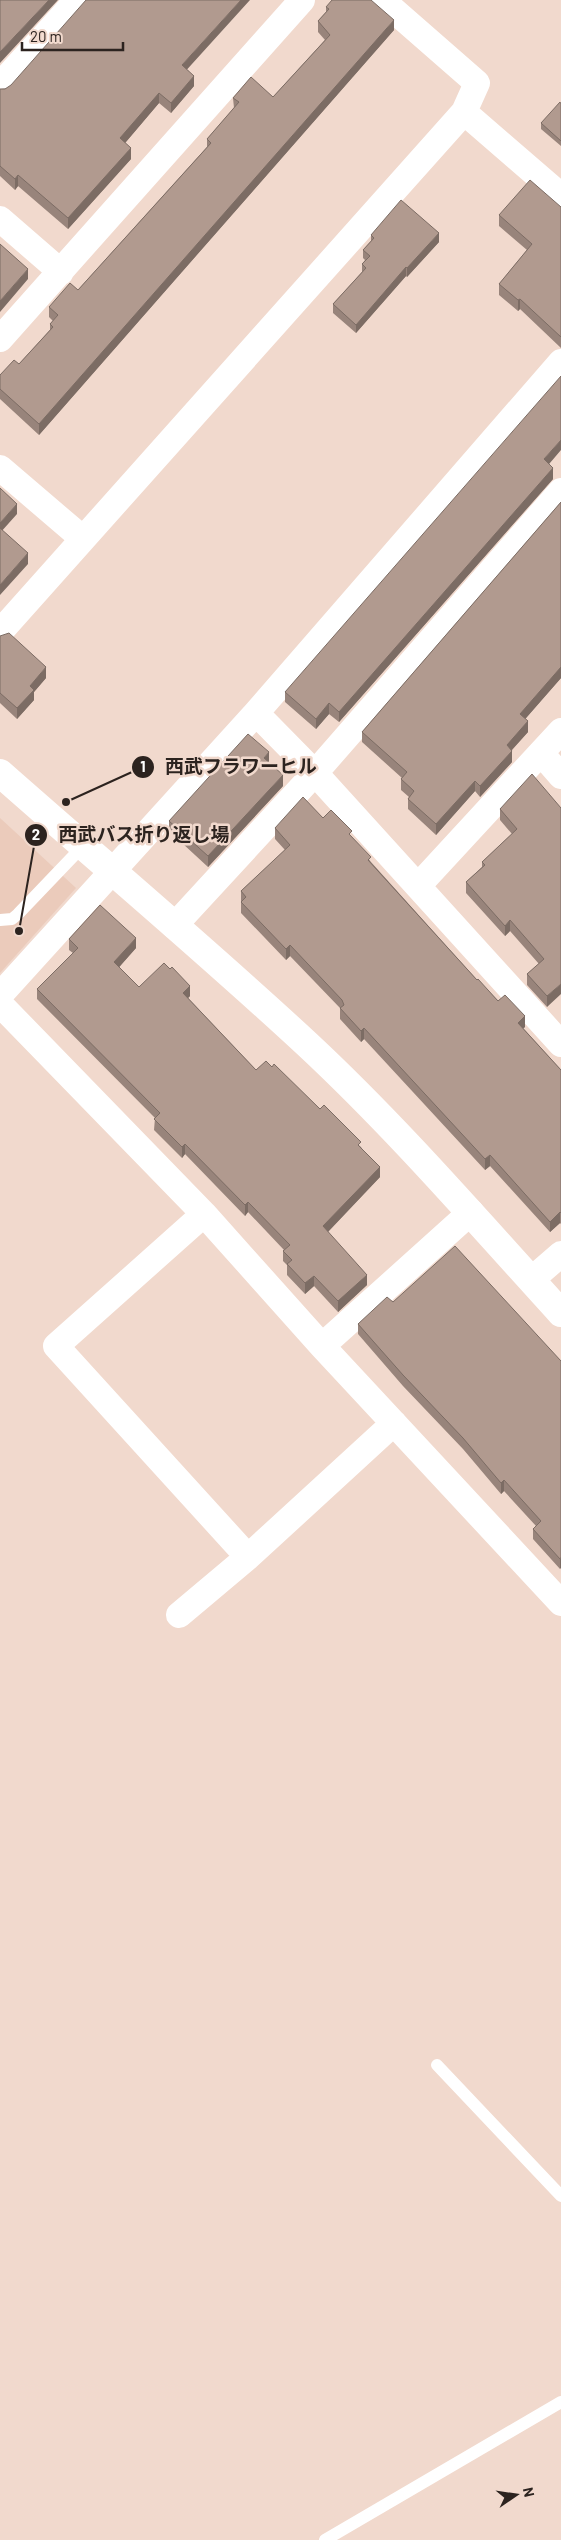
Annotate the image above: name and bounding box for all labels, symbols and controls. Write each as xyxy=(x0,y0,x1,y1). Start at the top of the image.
scale bar xyxy=(22,20,124,52)
text: 20 m xyxy=(30,27,62,45)
callout: 西武フラワーヒル xyxy=(130,750,327,784)
text: 西武フラワーヒル xyxy=(165,754,317,777)
text: 1 xyxy=(140,757,146,775)
callout: 西武バス折り返し場 xyxy=(23,818,239,852)
text: 西武バス折り返し場 xyxy=(58,822,230,845)
text: 2 xyxy=(32,825,40,843)
north arrow xyxy=(491,2470,541,2520)
text: N xyxy=(520,2486,538,2498)

